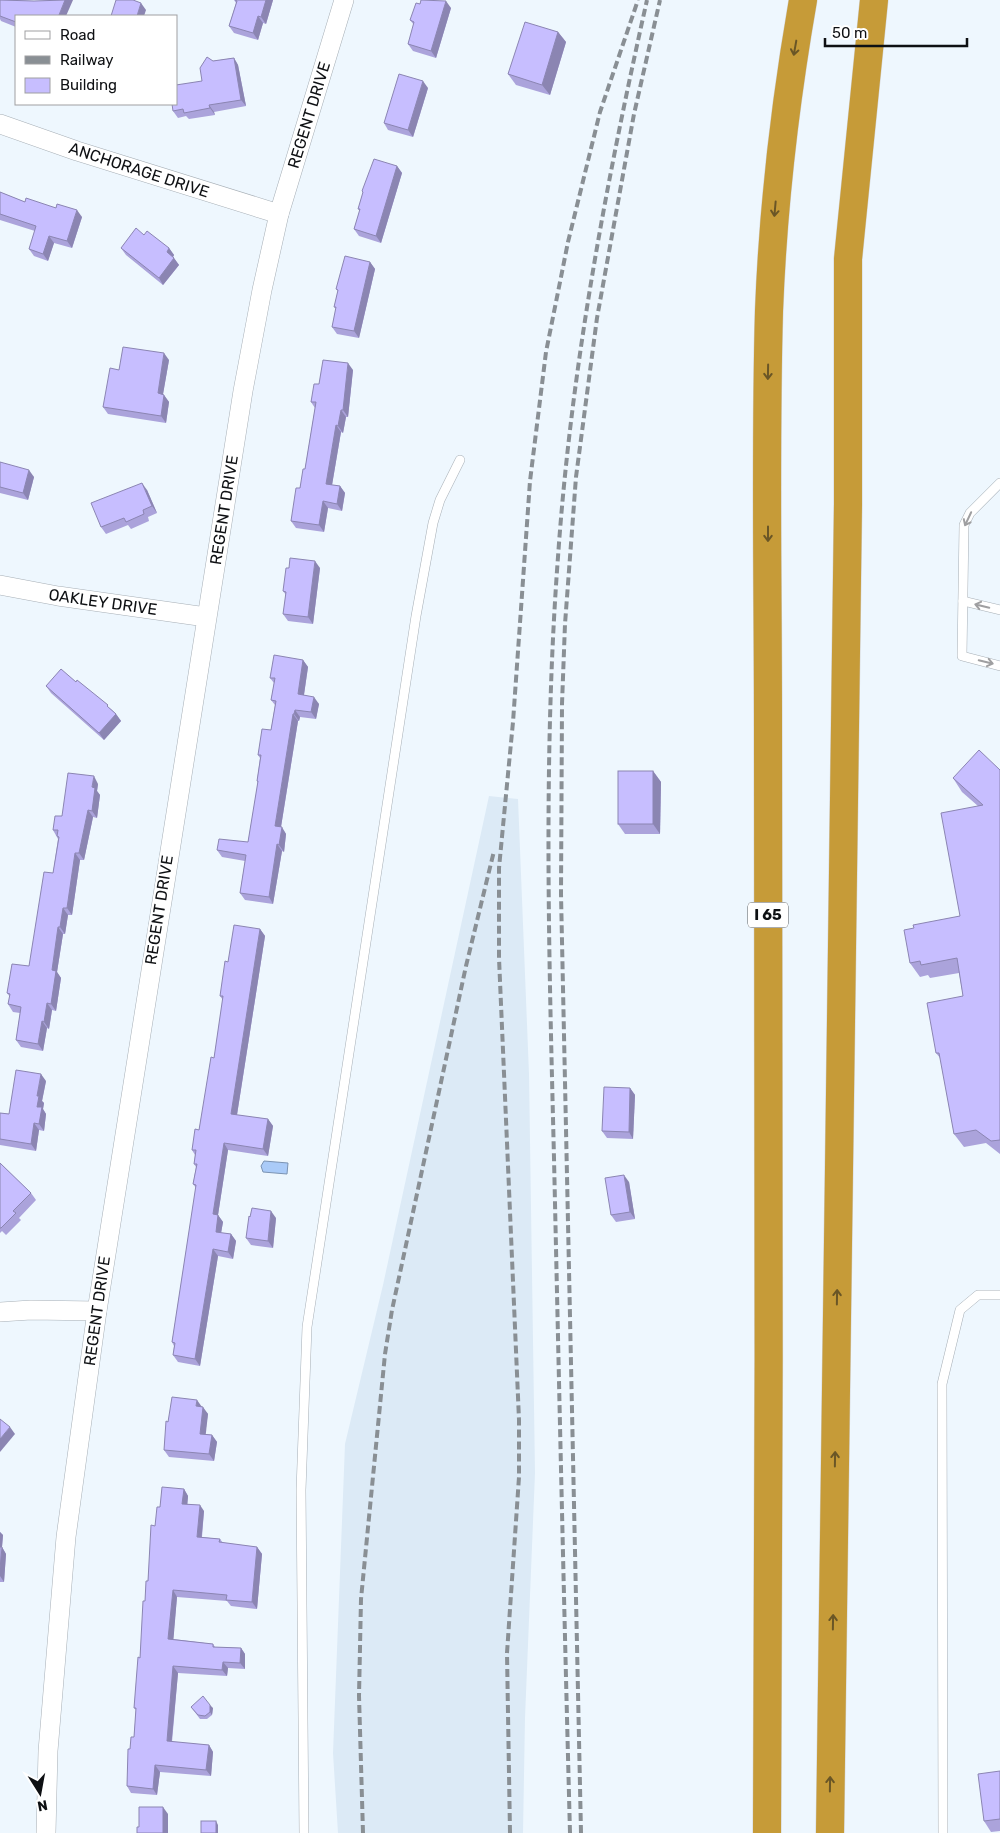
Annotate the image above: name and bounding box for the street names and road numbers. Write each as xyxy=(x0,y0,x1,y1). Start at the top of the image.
street label: REGENT DRIVE xyxy=(284,59,334,171)
street label: ANCHORAGE DRIVE xyxy=(66,138,212,202)
street label: REGENT DRIVE xyxy=(206,454,242,566)
street label: OAKLEY DRIVE xyxy=(47,585,159,619)
street label: REGENT DRIVE xyxy=(141,854,177,966)
road number: I 65 xyxy=(748,902,788,928)
street label: REGENT DRIVE xyxy=(80,1255,114,1367)

